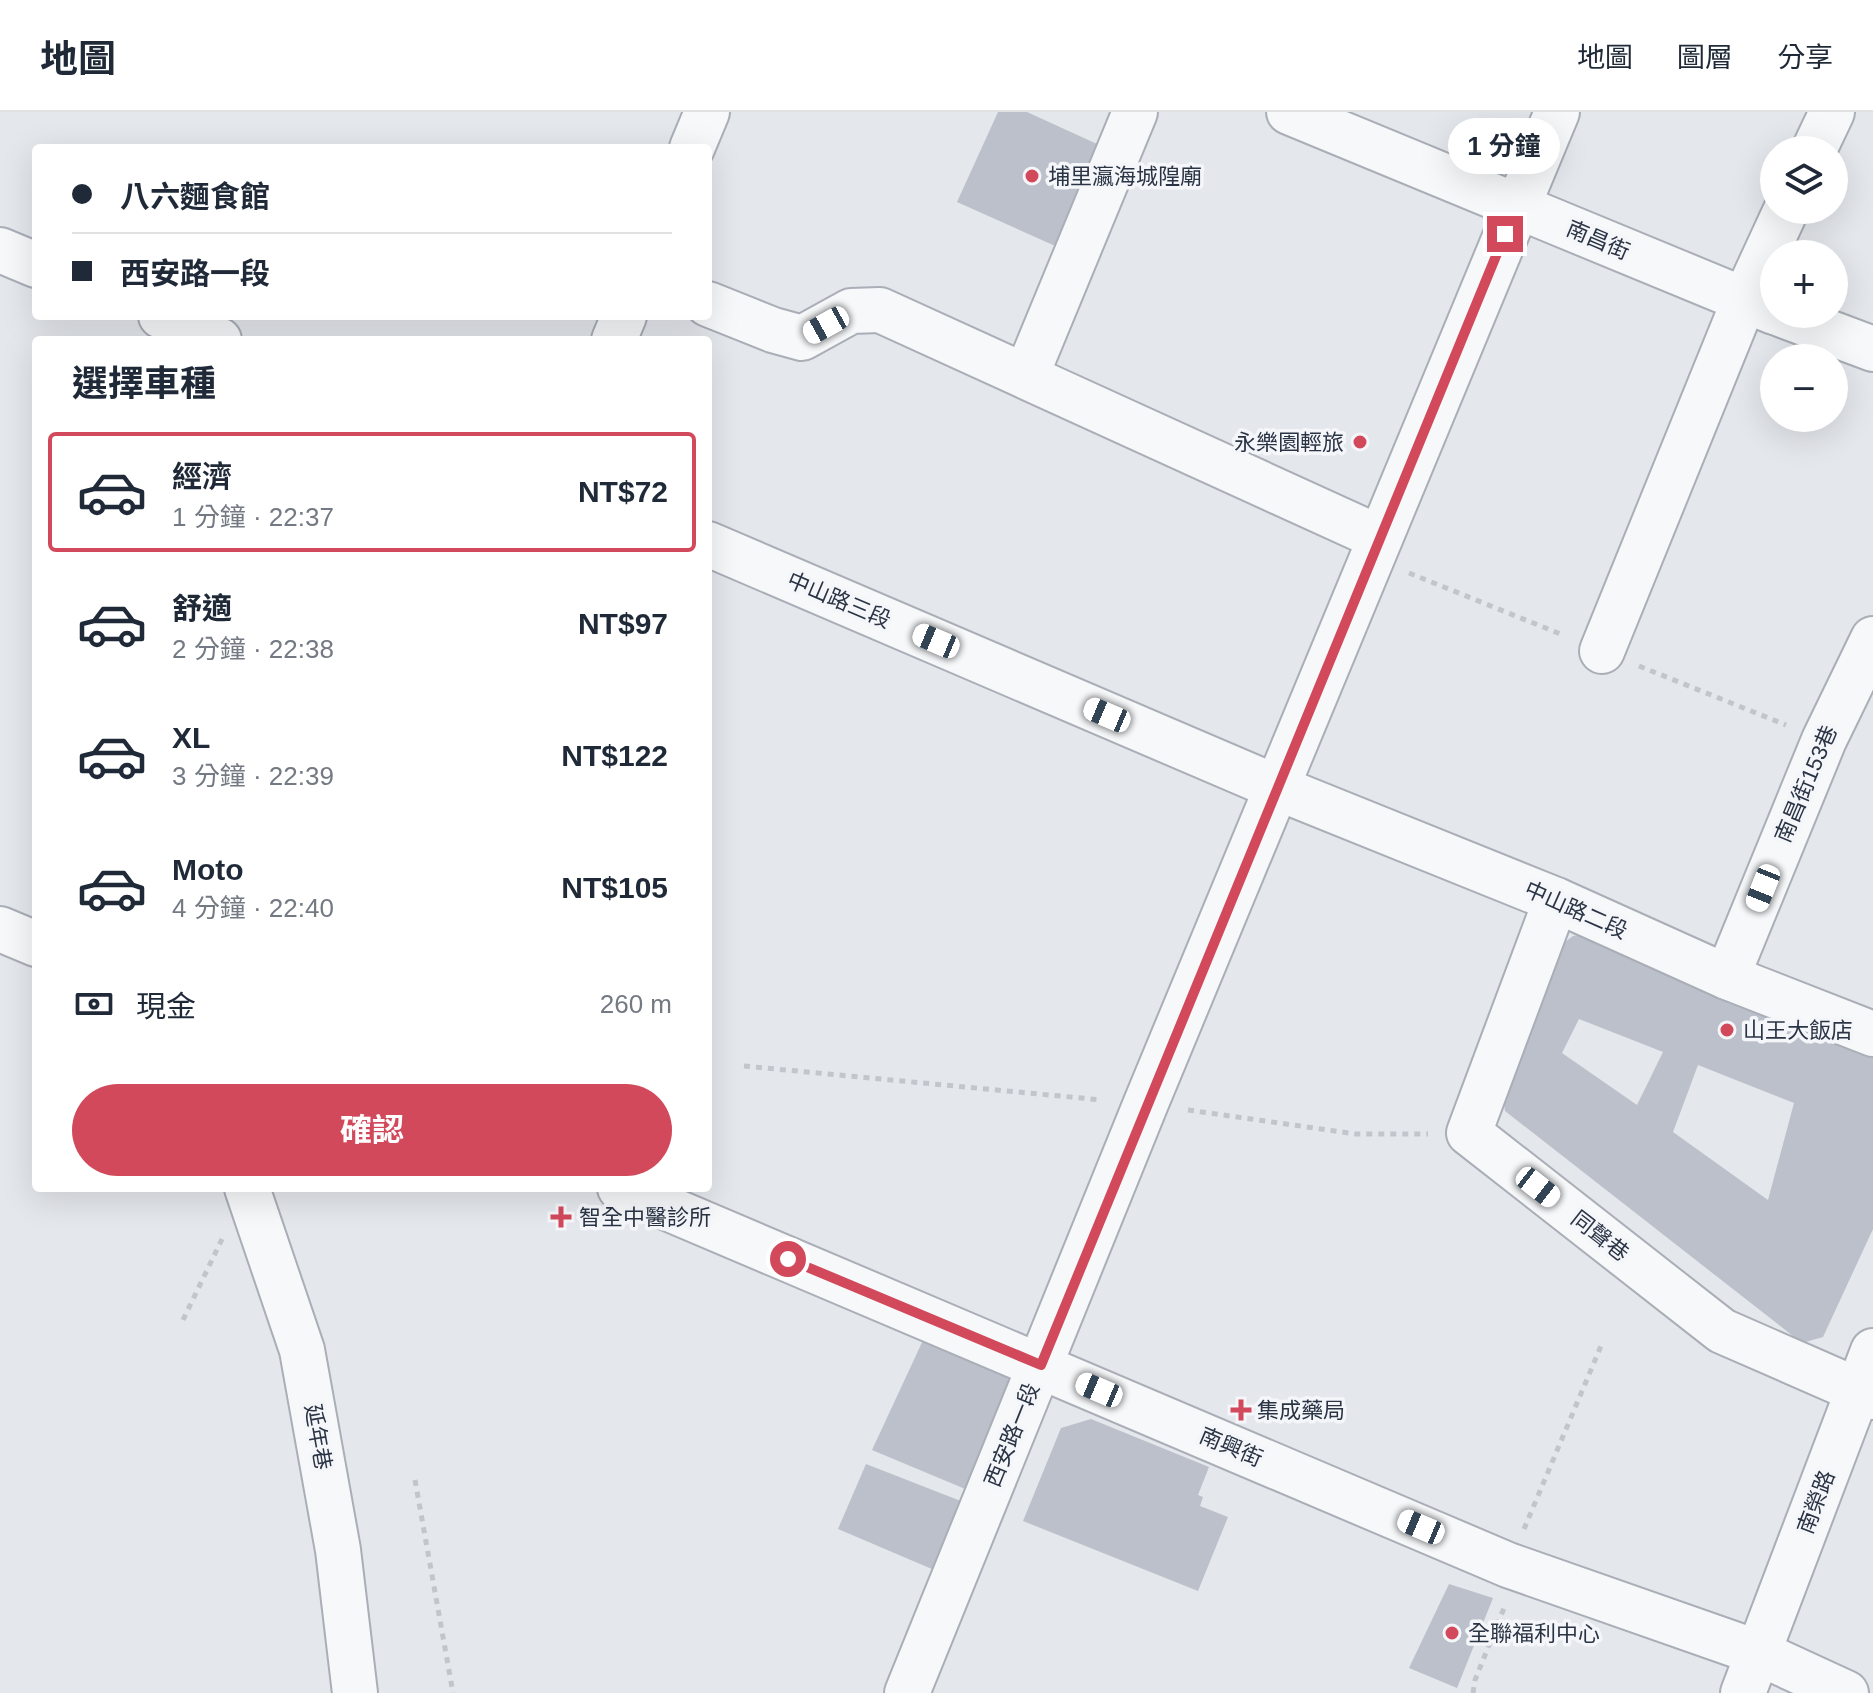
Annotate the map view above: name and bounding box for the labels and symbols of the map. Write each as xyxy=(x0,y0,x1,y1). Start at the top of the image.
callout: 1 分鐘 xyxy=(1449,118,1561,174)
place label: 埔里瀛海城隍廟 xyxy=(1048,164,1202,189)
marker: 埔里瀛海城隍廟 xyxy=(1023,167,1041,185)
route end xyxy=(1487,216,1523,252)
street label: 南昌街 xyxy=(1563,216,1633,264)
car xyxy=(799,303,853,347)
place label: 永樂園輕旅 xyxy=(1234,430,1344,455)
marker: 永樂園輕旅 xyxy=(1351,433,1369,451)
street label: 中山路三段 xyxy=(783,567,895,633)
car xyxy=(909,621,963,661)
car xyxy=(1080,695,1134,735)
street label: 南昌街153巷 xyxy=(1770,722,1842,846)
car xyxy=(1743,861,1783,915)
street label: 中山路二段 xyxy=(1521,876,1631,944)
place label: 山王大飯店 xyxy=(1743,1018,1853,1043)
marker: 山王大飯店 xyxy=(1718,1021,1736,1039)
car xyxy=(1512,1163,1564,1211)
place label: 智全中醫診所 xyxy=(579,1205,711,1230)
marker: 智全中醫診所 xyxy=(550,1206,572,1228)
street label: 同聲巷 xyxy=(1566,1206,1634,1266)
route start xyxy=(770,1241,806,1277)
car xyxy=(1072,1370,1126,1410)
street label: 西安路一段 xyxy=(980,1379,1044,1491)
place label: 集成藥局 xyxy=(1257,1398,1345,1423)
marker: 集成藥局 xyxy=(1232,1401,1250,1419)
street label: 延年巷 xyxy=(300,1402,336,1472)
street label: 南興街 xyxy=(1196,1423,1266,1471)
street label: 南榮路 xyxy=(1793,1467,1839,1537)
car xyxy=(1394,1507,1448,1547)
place label: 全聯福利中心 xyxy=(1468,1621,1600,1646)
marker: 全聯福利中心 xyxy=(1443,1624,1461,1642)

